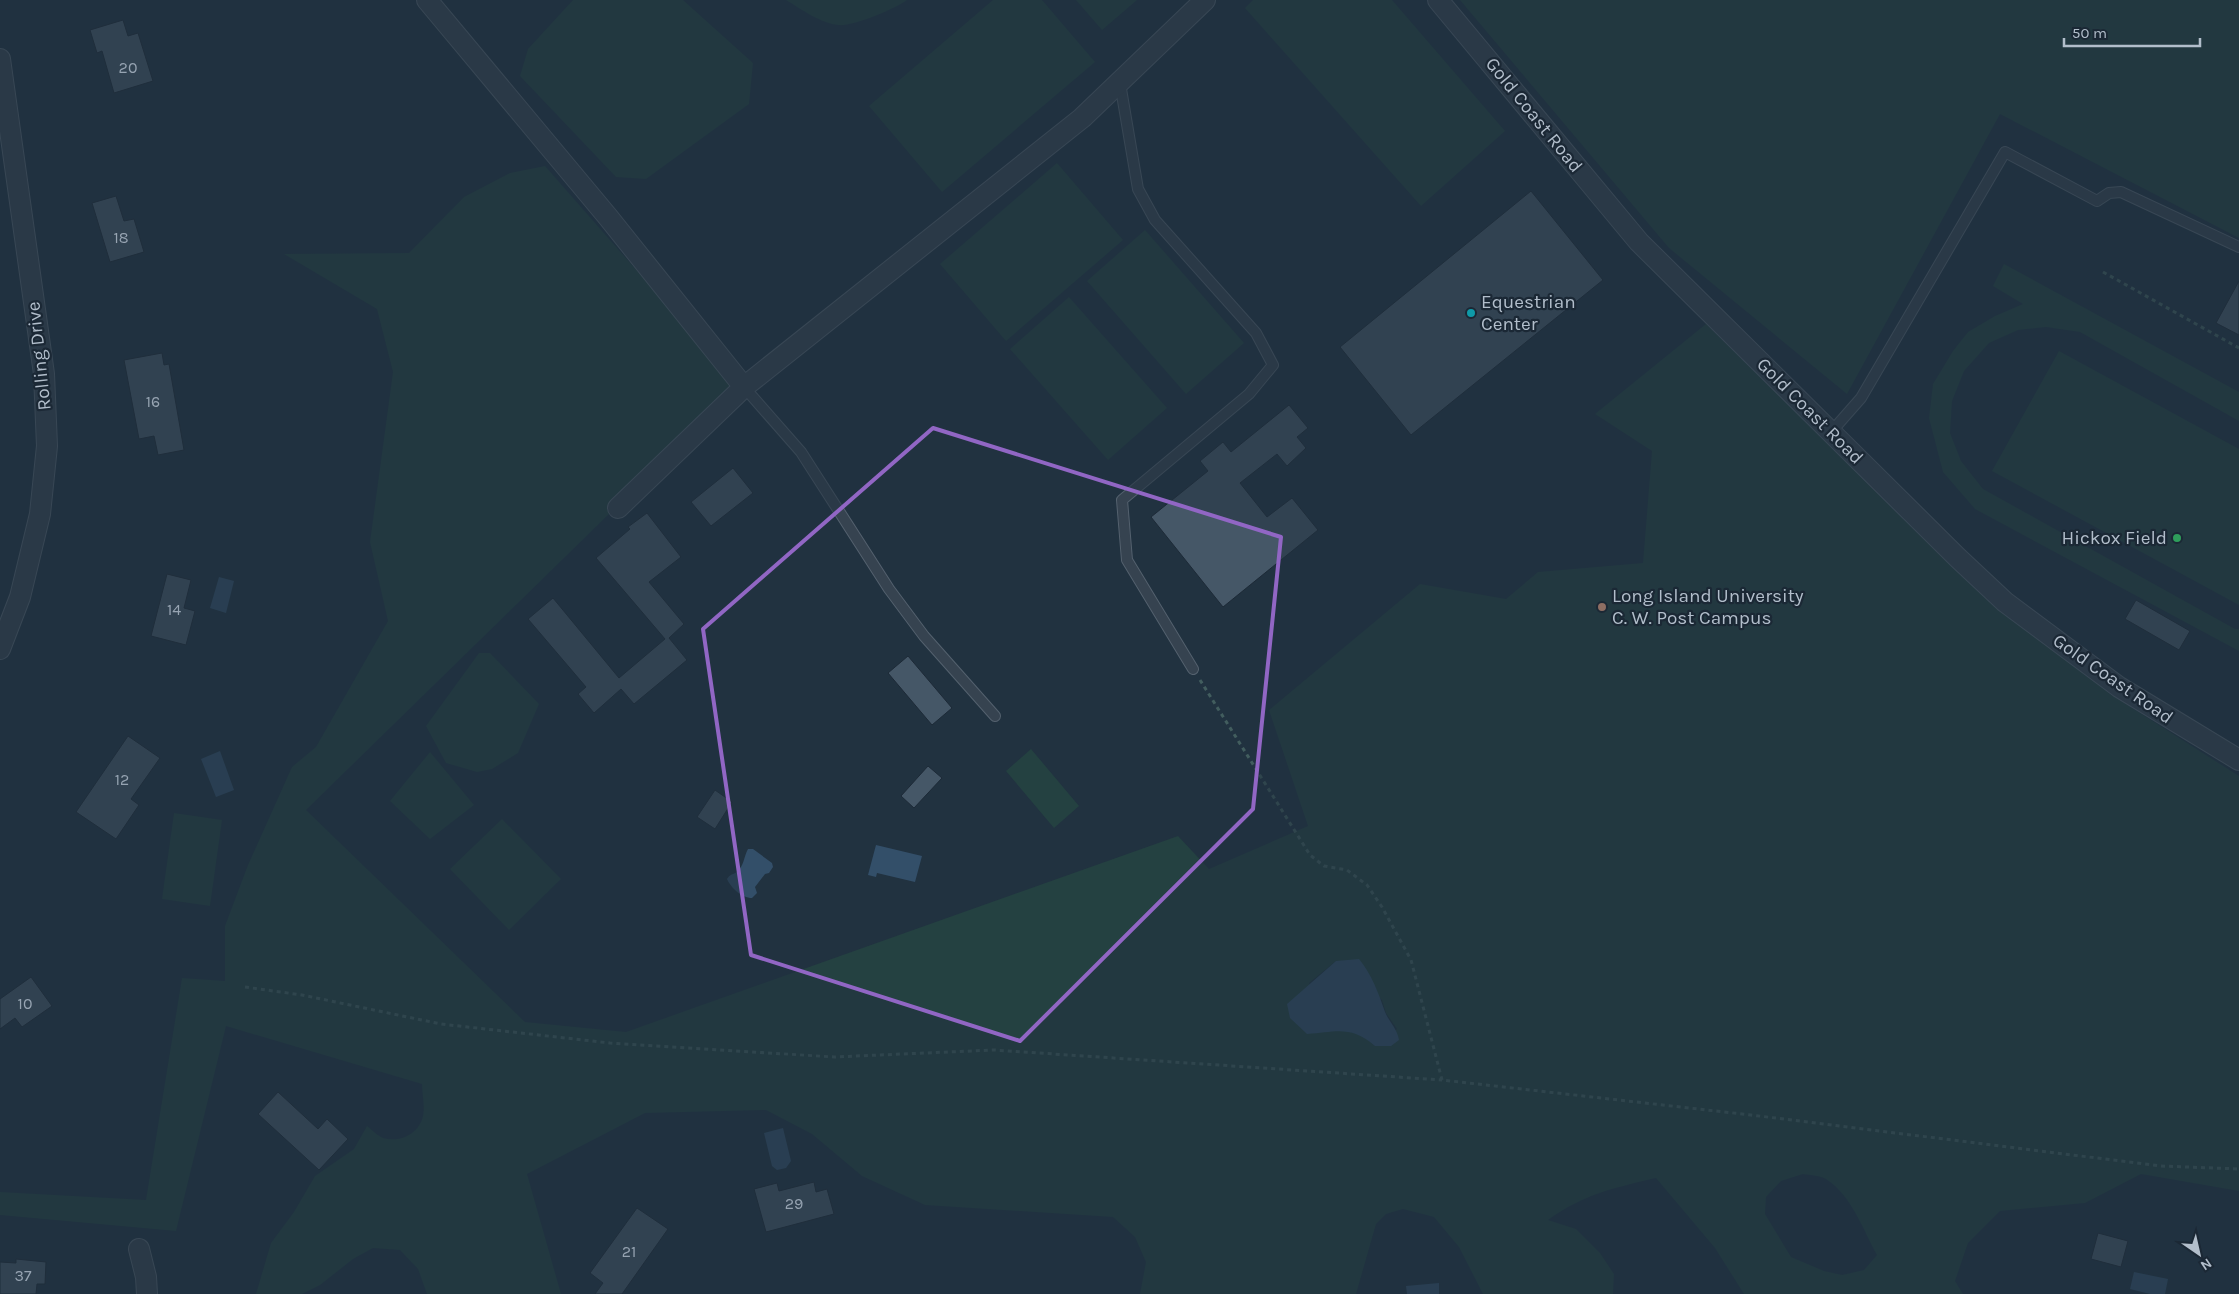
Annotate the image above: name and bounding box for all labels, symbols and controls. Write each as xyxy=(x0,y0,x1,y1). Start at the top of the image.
scale bar xyxy=(2064,15,2200,47)
text: 50 m xyxy=(2072,24,2107,42)
street label: Gold Coast Road xyxy=(1481,53,1587,177)
house number: 20 xyxy=(119,58,137,77)
house number: 18 xyxy=(113,228,129,247)
place label: Equestrian Center xyxy=(1481,291,1576,335)
street label: Rolling Drive xyxy=(22,300,56,412)
marker: Equestrian Center xyxy=(1465,307,1477,319)
street label: Gold Coast Road xyxy=(1752,353,1868,469)
house number: 16 xyxy=(146,392,160,411)
place label: Hickox Field xyxy=(2062,527,2167,549)
marker: Hickox Field xyxy=(2171,532,2183,544)
place label: Long Island University C. W. Post Campus xyxy=(1612,585,1804,629)
house number: 14 xyxy=(167,600,181,619)
marker: Long Island University C. W. Post Campus xyxy=(1596,601,1608,613)
street label: Gold Coast Road xyxy=(2049,629,2177,729)
house number: 12 xyxy=(115,770,129,789)
house number: 10 xyxy=(18,994,32,1013)
house number: 29 xyxy=(785,1194,803,1213)
north arrow xyxy=(2174,1229,2224,1279)
house number: 21 xyxy=(622,1242,636,1261)
text: N xyxy=(2197,1255,2215,1274)
house number: 37 xyxy=(15,1266,32,1285)

